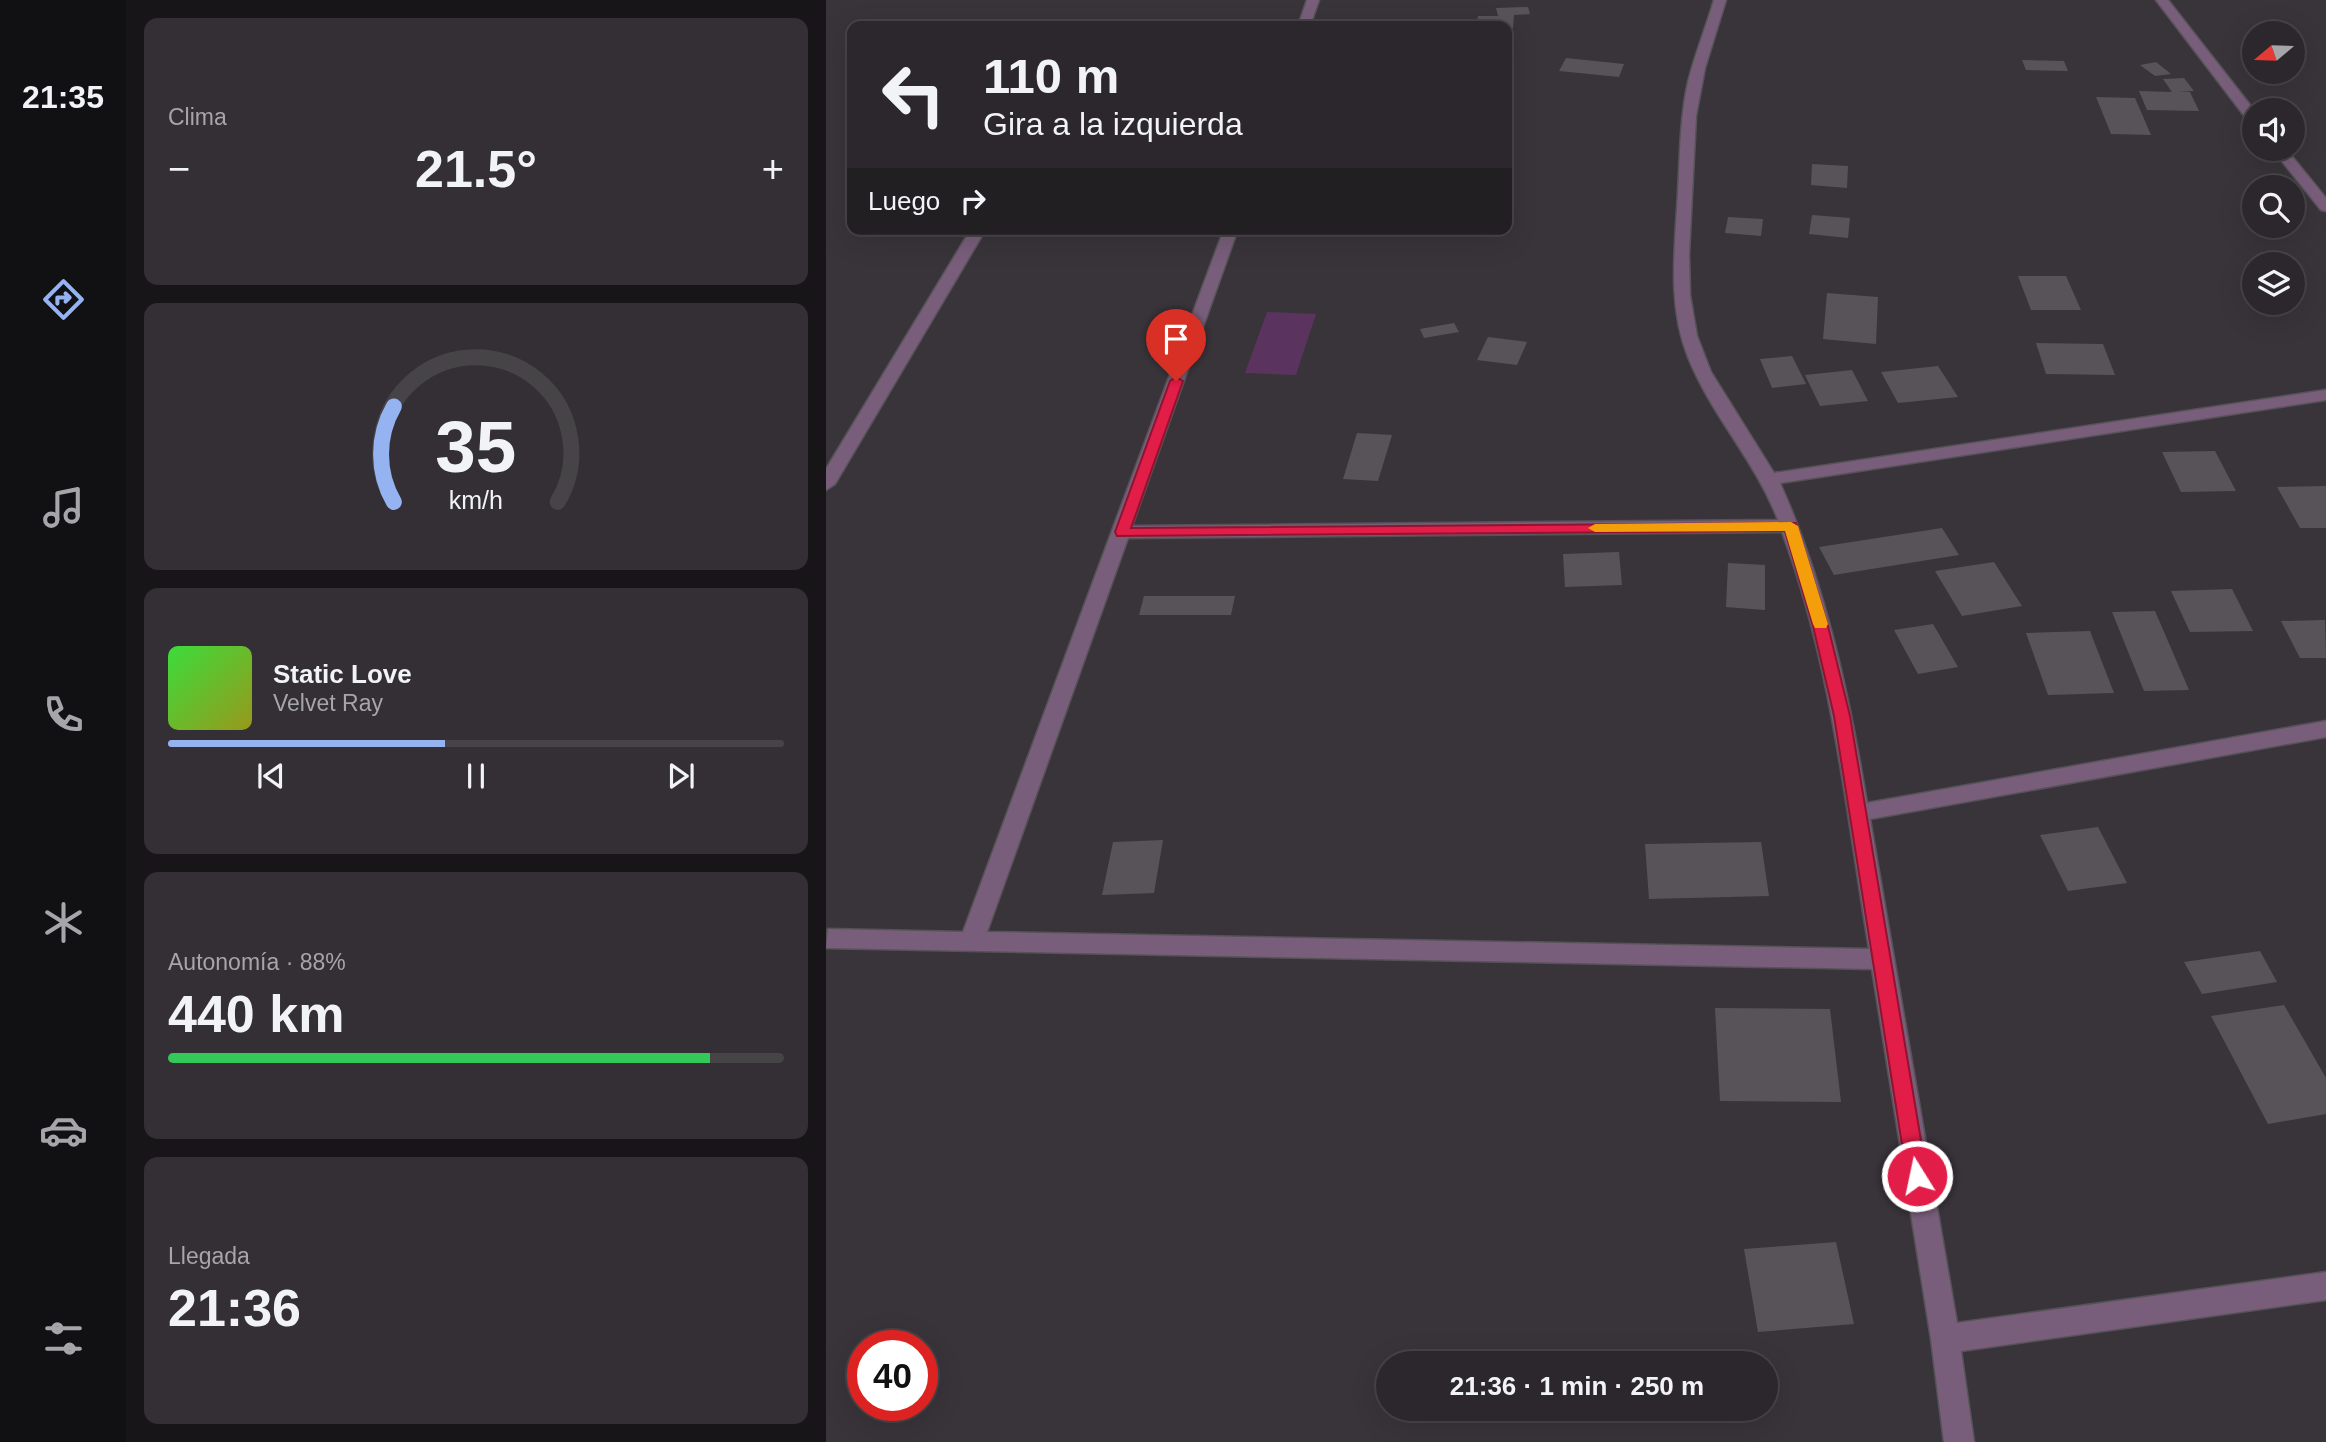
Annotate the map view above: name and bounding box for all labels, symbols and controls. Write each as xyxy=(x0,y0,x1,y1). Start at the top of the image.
north arrow xyxy=(2242,21,2305,84)
map controls xyxy=(2242,21,2305,315)
icon: left xyxy=(868,49,959,140)
text: 110 m xyxy=(983,49,1119,103)
text: 21:35 xyxy=(22,79,104,115)
button: sound xyxy=(2242,98,2305,161)
text: Clima xyxy=(168,104,227,130)
text: Gira a la izquierda xyxy=(983,106,1243,142)
text: 21.5° xyxy=(415,140,537,198)
text: − xyxy=(168,148,190,190)
text: + xyxy=(762,148,784,190)
button: search xyxy=(2242,175,2305,238)
icon: right xyxy=(954,182,992,220)
text: Luego xyxy=(868,186,940,216)
button: layers xyxy=(2242,252,2305,315)
icon: directions xyxy=(39,275,88,324)
pin xyxy=(1146,309,1206,381)
icon: arrive xyxy=(1157,320,1195,358)
text: 35 xyxy=(436,407,516,488)
icon: music xyxy=(39,483,88,532)
text: km/h xyxy=(449,486,503,514)
text: Static Love xyxy=(273,659,412,689)
icon: phone xyxy=(39,690,88,739)
text: Velvet Ray xyxy=(273,690,383,716)
icon: previous xyxy=(252,757,290,795)
icon: pause xyxy=(457,757,495,795)
icon: next xyxy=(662,757,700,795)
icon: climate xyxy=(39,898,88,947)
text: Autonomía · 88% xyxy=(168,949,346,975)
text: 440 km xyxy=(168,985,344,1043)
icon: car xyxy=(39,1106,88,1155)
position arrow xyxy=(1880,1139,1954,1213)
text: Llegada xyxy=(168,1243,250,1269)
text: 21:36 xyxy=(168,1279,301,1337)
icon: filters xyxy=(39,1314,88,1363)
speed limit sign: 40 xyxy=(847,1330,938,1421)
text: 21:36 · 1 min · 250 m xyxy=(1450,1371,1704,1401)

